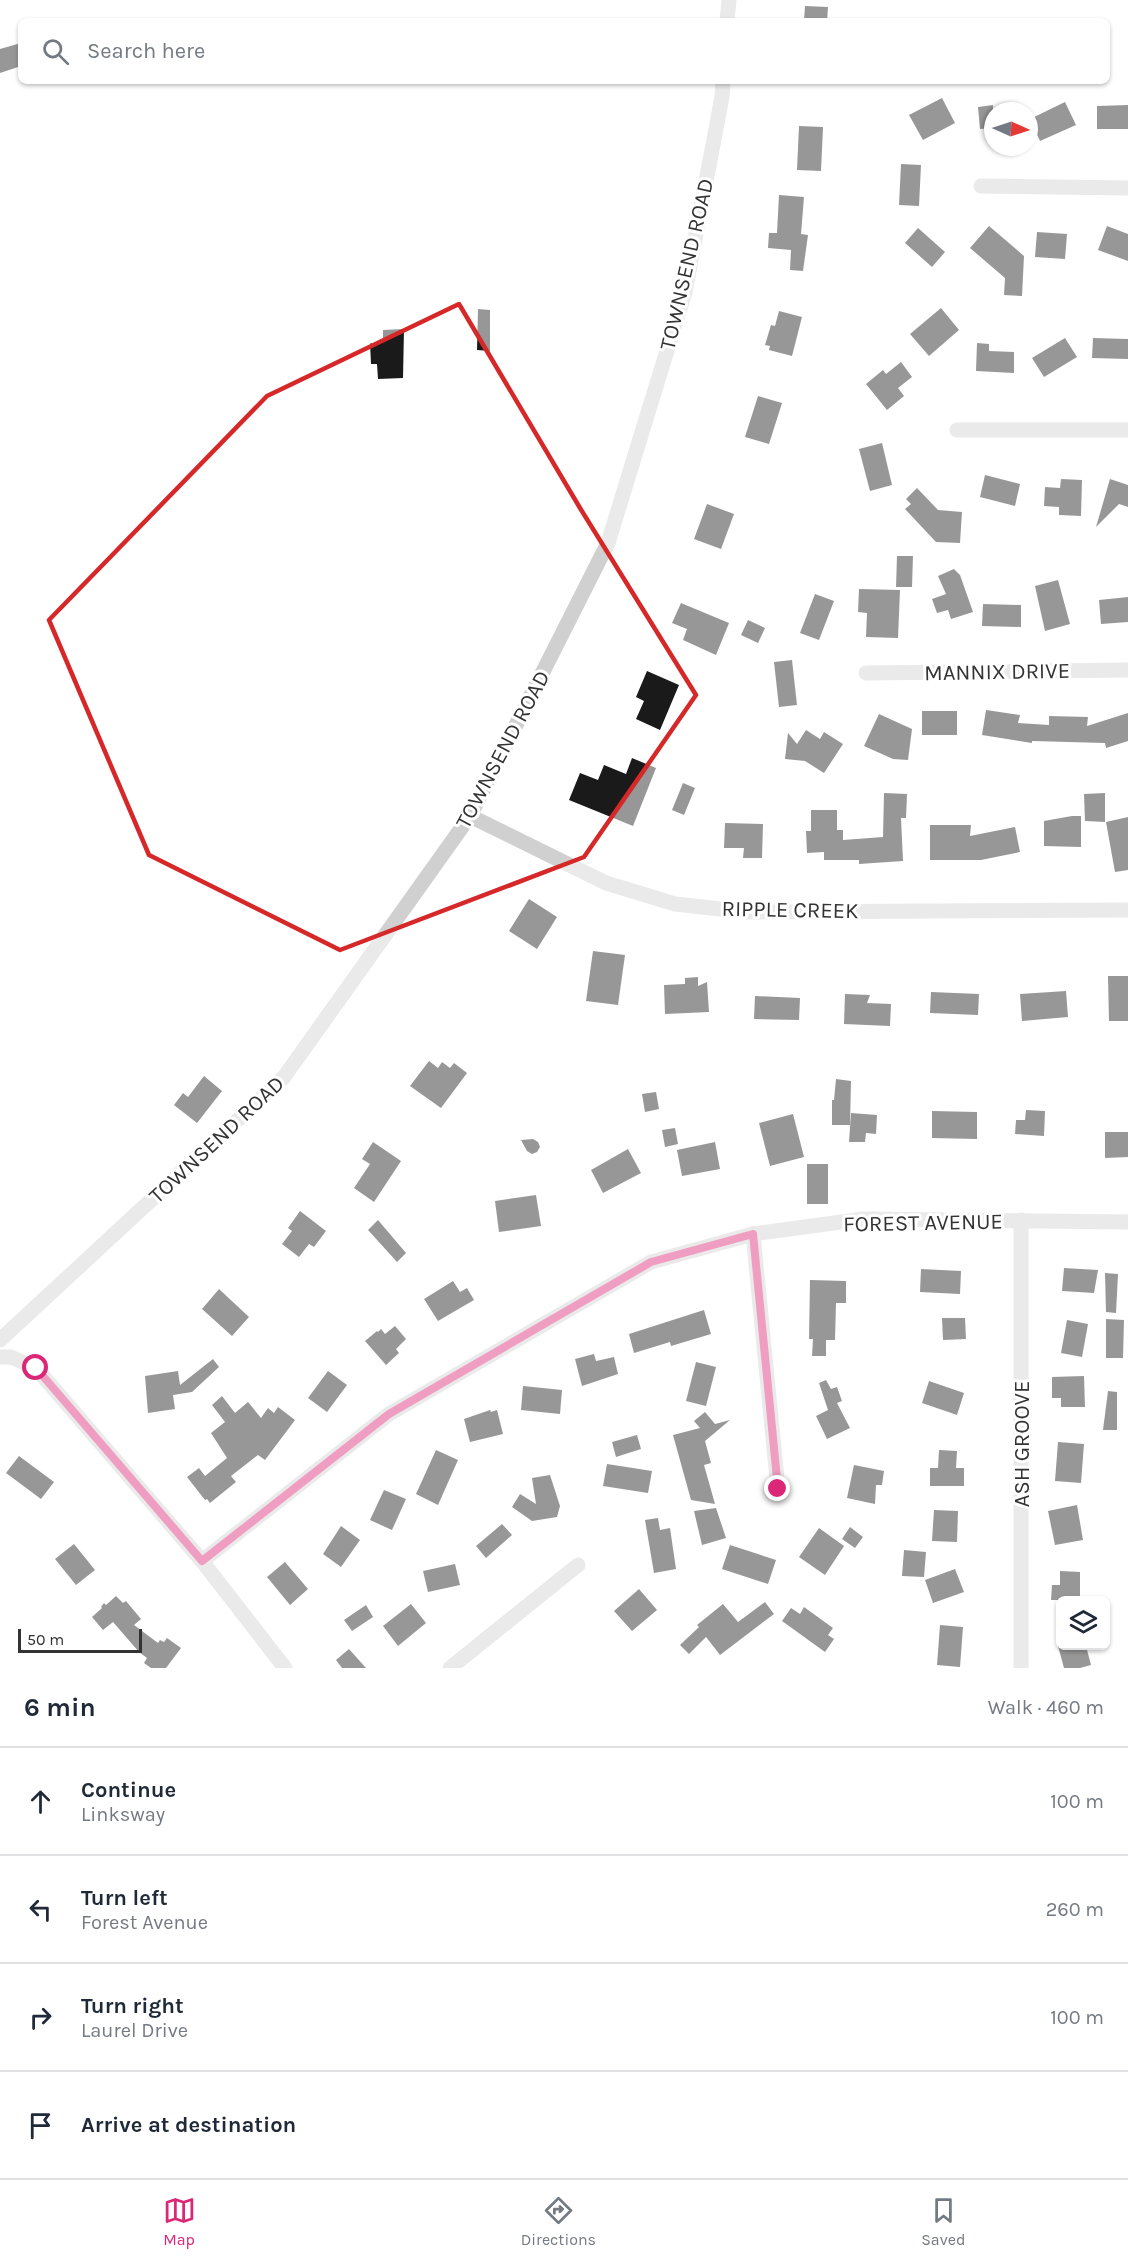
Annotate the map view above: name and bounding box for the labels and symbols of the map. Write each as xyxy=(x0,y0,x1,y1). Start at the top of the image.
north arrow xyxy=(984,102,1038,156)
street label: TOWNSEND ROAD xyxy=(655,176,719,353)
street label: MANNIX DRIVE xyxy=(924,658,1070,686)
street label: TOWNSEND ROAD xyxy=(450,666,555,833)
street label: RIPPLE CREEK xyxy=(721,896,859,924)
street label: TOWNSEND ROAD xyxy=(144,1070,290,1209)
street label: FOREST AVENUE xyxy=(843,1209,1003,1237)
route start xyxy=(22,1354,48,1380)
street label: ASH GROOVE xyxy=(1009,1381,1035,1507)
route end xyxy=(764,1475,790,1501)
scale bar xyxy=(18,1626,142,1654)

